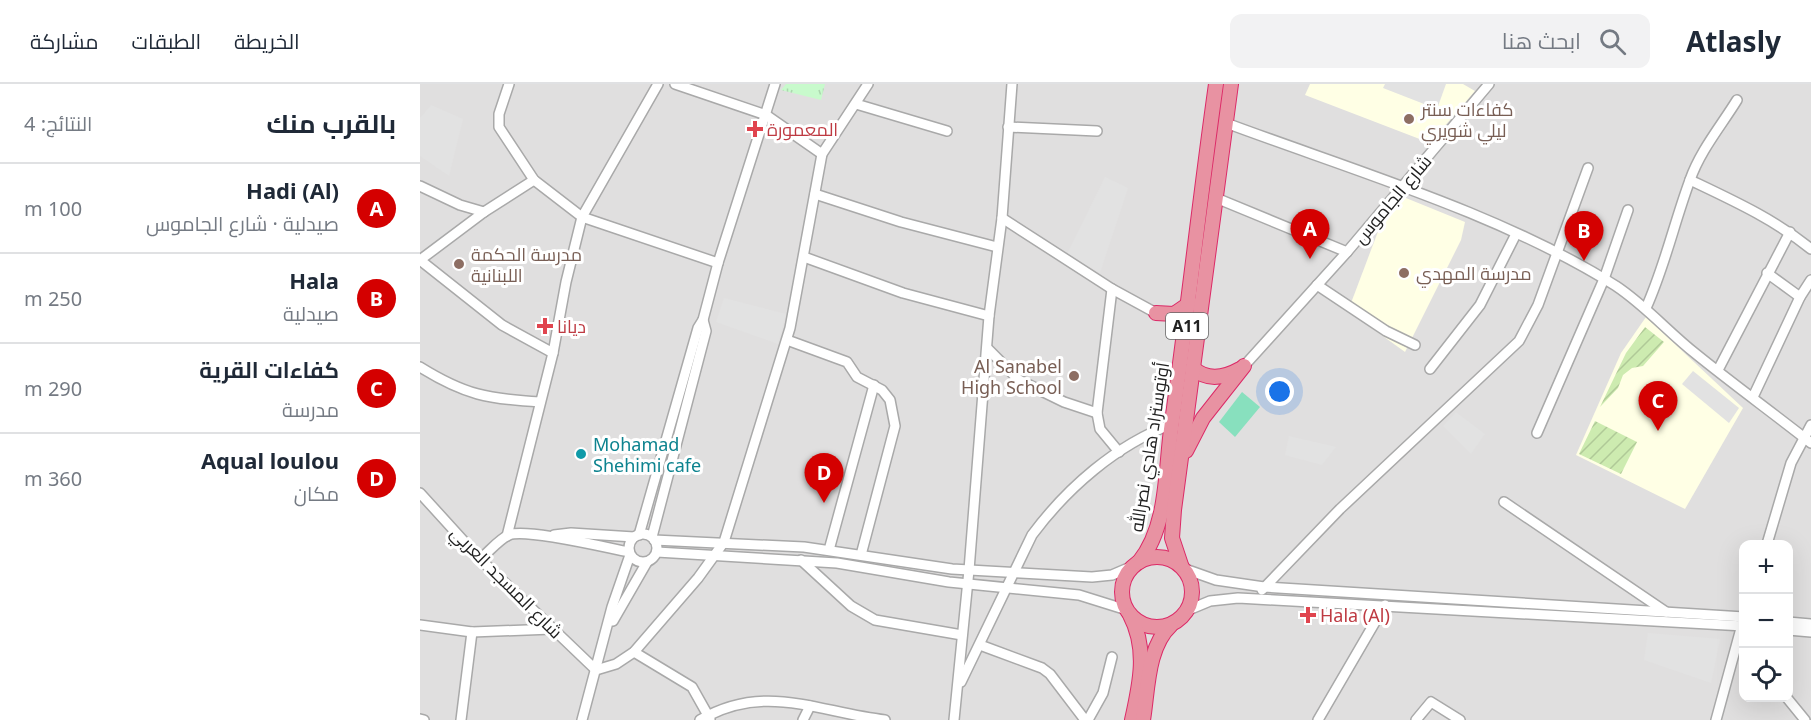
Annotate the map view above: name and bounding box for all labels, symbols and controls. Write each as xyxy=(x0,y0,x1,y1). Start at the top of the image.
search box xyxy=(1230,14,1650,68)
text: Atlasly xyxy=(1686,22,1781,60)
text: ابحث هنا xyxy=(1502,25,1581,55)
icon: search xyxy=(1596,25,1629,58)
text: مشاركة xyxy=(30,27,99,55)
text: الطبقات xyxy=(132,27,201,55)
text: الخريطة xyxy=(234,27,300,55)
place label: كفاءات سنتر ليلي شويري xyxy=(1420,97,1513,145)
text: بالقرب منك xyxy=(267,105,396,141)
text: النتائج: 4 xyxy=(24,110,92,137)
marker: كفاءات سنتر ليلي شويري xyxy=(1402,112,1416,126)
place label: المعمورة xyxy=(767,117,838,141)
marker: المعمورة xyxy=(748,122,762,136)
street label: شارع الجاموس xyxy=(1348,149,1437,249)
text: Hadi (Al) xyxy=(246,175,339,205)
text: 100 m xyxy=(24,195,82,222)
text: A xyxy=(370,195,383,222)
text: صيدلية · شارع الجاموس xyxy=(146,210,339,237)
pin: A xyxy=(1290,210,1330,259)
pin: B xyxy=(1564,212,1604,261)
place label: مدرسة الحكمة اللبنانية xyxy=(471,242,582,287)
marker: مدرسة الحكمة اللبنانية xyxy=(452,257,466,271)
place label: مدرسة المهدي xyxy=(1416,261,1531,288)
text: Hala xyxy=(289,265,339,295)
marker: مدرسة المهدي xyxy=(1397,266,1411,280)
text: 250 m xyxy=(24,285,82,312)
text: B xyxy=(370,285,383,312)
text: صيدلية xyxy=(283,300,339,327)
road number: A11 xyxy=(1166,313,1208,339)
place label: ديانا xyxy=(557,314,586,338)
marker: ديانا xyxy=(538,319,552,333)
text: كفاءات القرية xyxy=(199,354,339,384)
place label: Al Sanabel High School xyxy=(961,354,1062,399)
street label: أوتوستراد هادي نصرالله xyxy=(1124,360,1177,534)
marker: Al Sanabel High School xyxy=(1067,369,1081,383)
text: 290 m xyxy=(24,375,82,402)
text: C xyxy=(370,375,383,402)
your location xyxy=(1265,377,1294,406)
pin: C xyxy=(1638,382,1678,431)
text: مدرسة xyxy=(282,396,339,423)
place label: Mohamad Shehimi cafe xyxy=(593,432,701,477)
text: Aqual loulou xyxy=(201,445,339,475)
marker: Mohamad Shehimi cafe xyxy=(574,447,588,461)
pin: D xyxy=(804,454,844,503)
text: 360 m xyxy=(24,465,82,492)
text: D xyxy=(369,465,384,492)
text: مكان xyxy=(294,480,339,507)
street label: شارع المسجد العربي xyxy=(444,521,568,645)
map controls xyxy=(1739,540,1793,702)
button: + xyxy=(1739,540,1793,594)
button: − xyxy=(1739,594,1793,648)
place label: Hala (Al) xyxy=(1320,603,1390,627)
marker: Hala (Al) xyxy=(1301,608,1315,622)
button: locate xyxy=(1739,648,1793,702)

